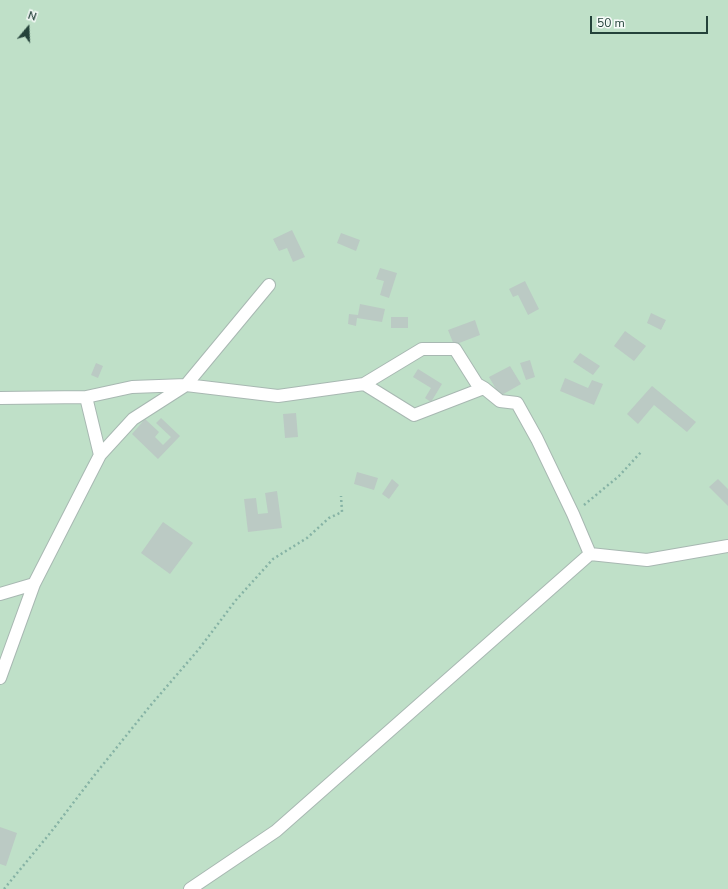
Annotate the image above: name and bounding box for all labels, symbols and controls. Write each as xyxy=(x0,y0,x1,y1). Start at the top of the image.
north arrow xyxy=(8,8,48,48)
text: N xyxy=(26,8,38,25)
scale bar xyxy=(592,8,710,34)
text: 50 m xyxy=(597,15,625,31)

